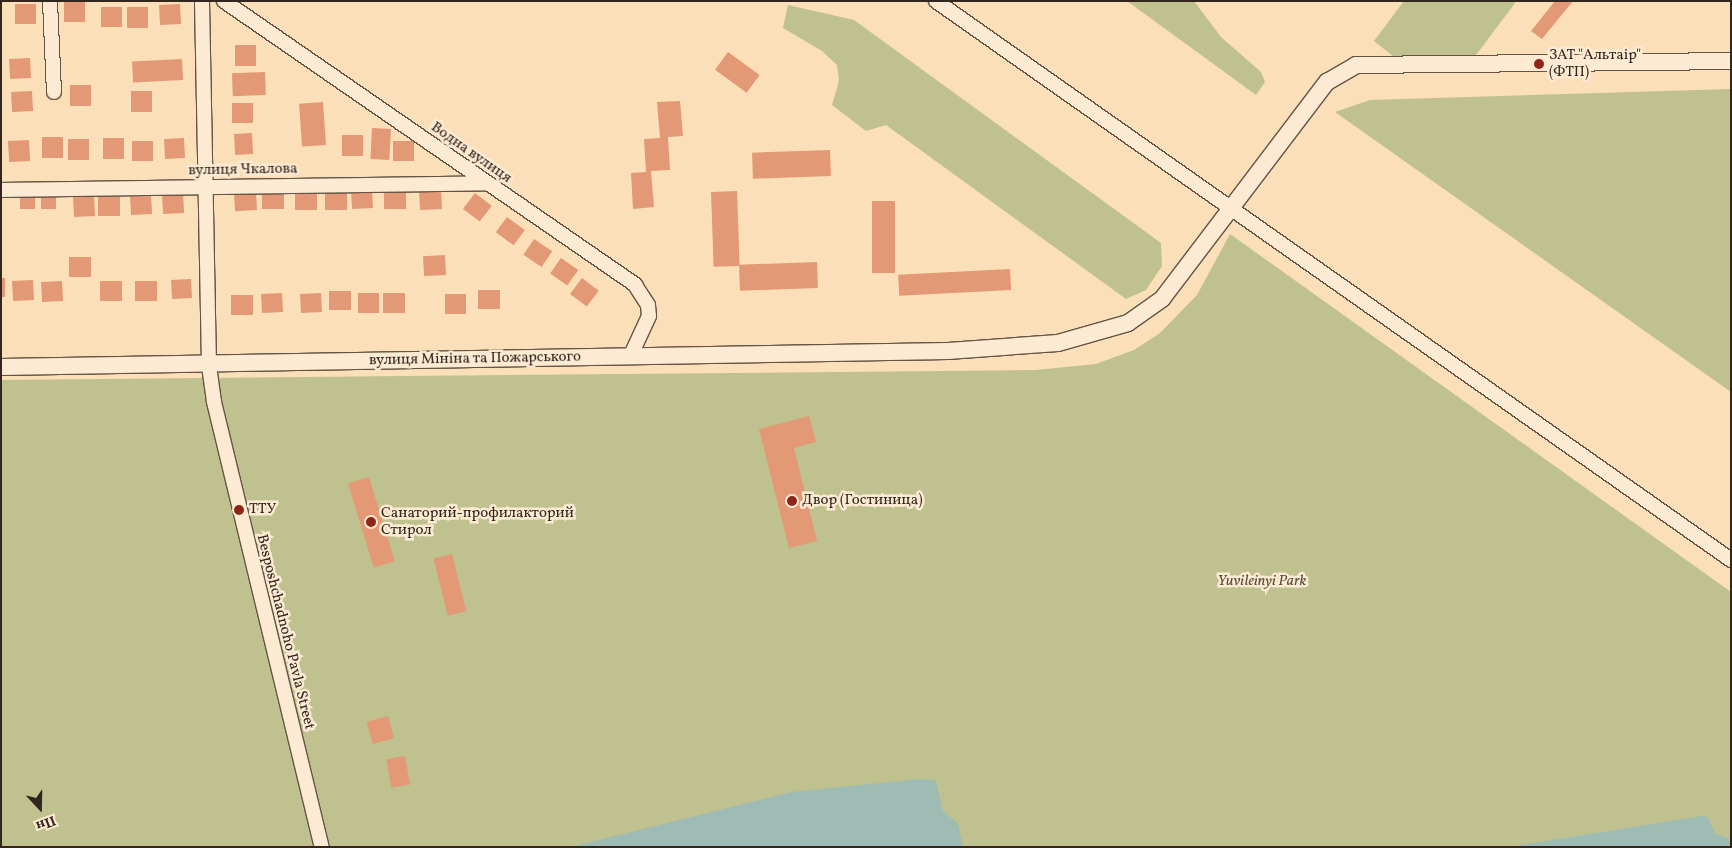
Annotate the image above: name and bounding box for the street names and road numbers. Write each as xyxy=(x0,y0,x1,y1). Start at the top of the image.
street label: Водна вулиця xyxy=(427,119,515,187)
street label: вулиця Чкалова xyxy=(188,160,298,180)
street label: вулиця Мініна та Пожарського xyxy=(369,348,581,370)
street label: Besposhchadnoho Pavla Street xyxy=(252,532,318,732)

